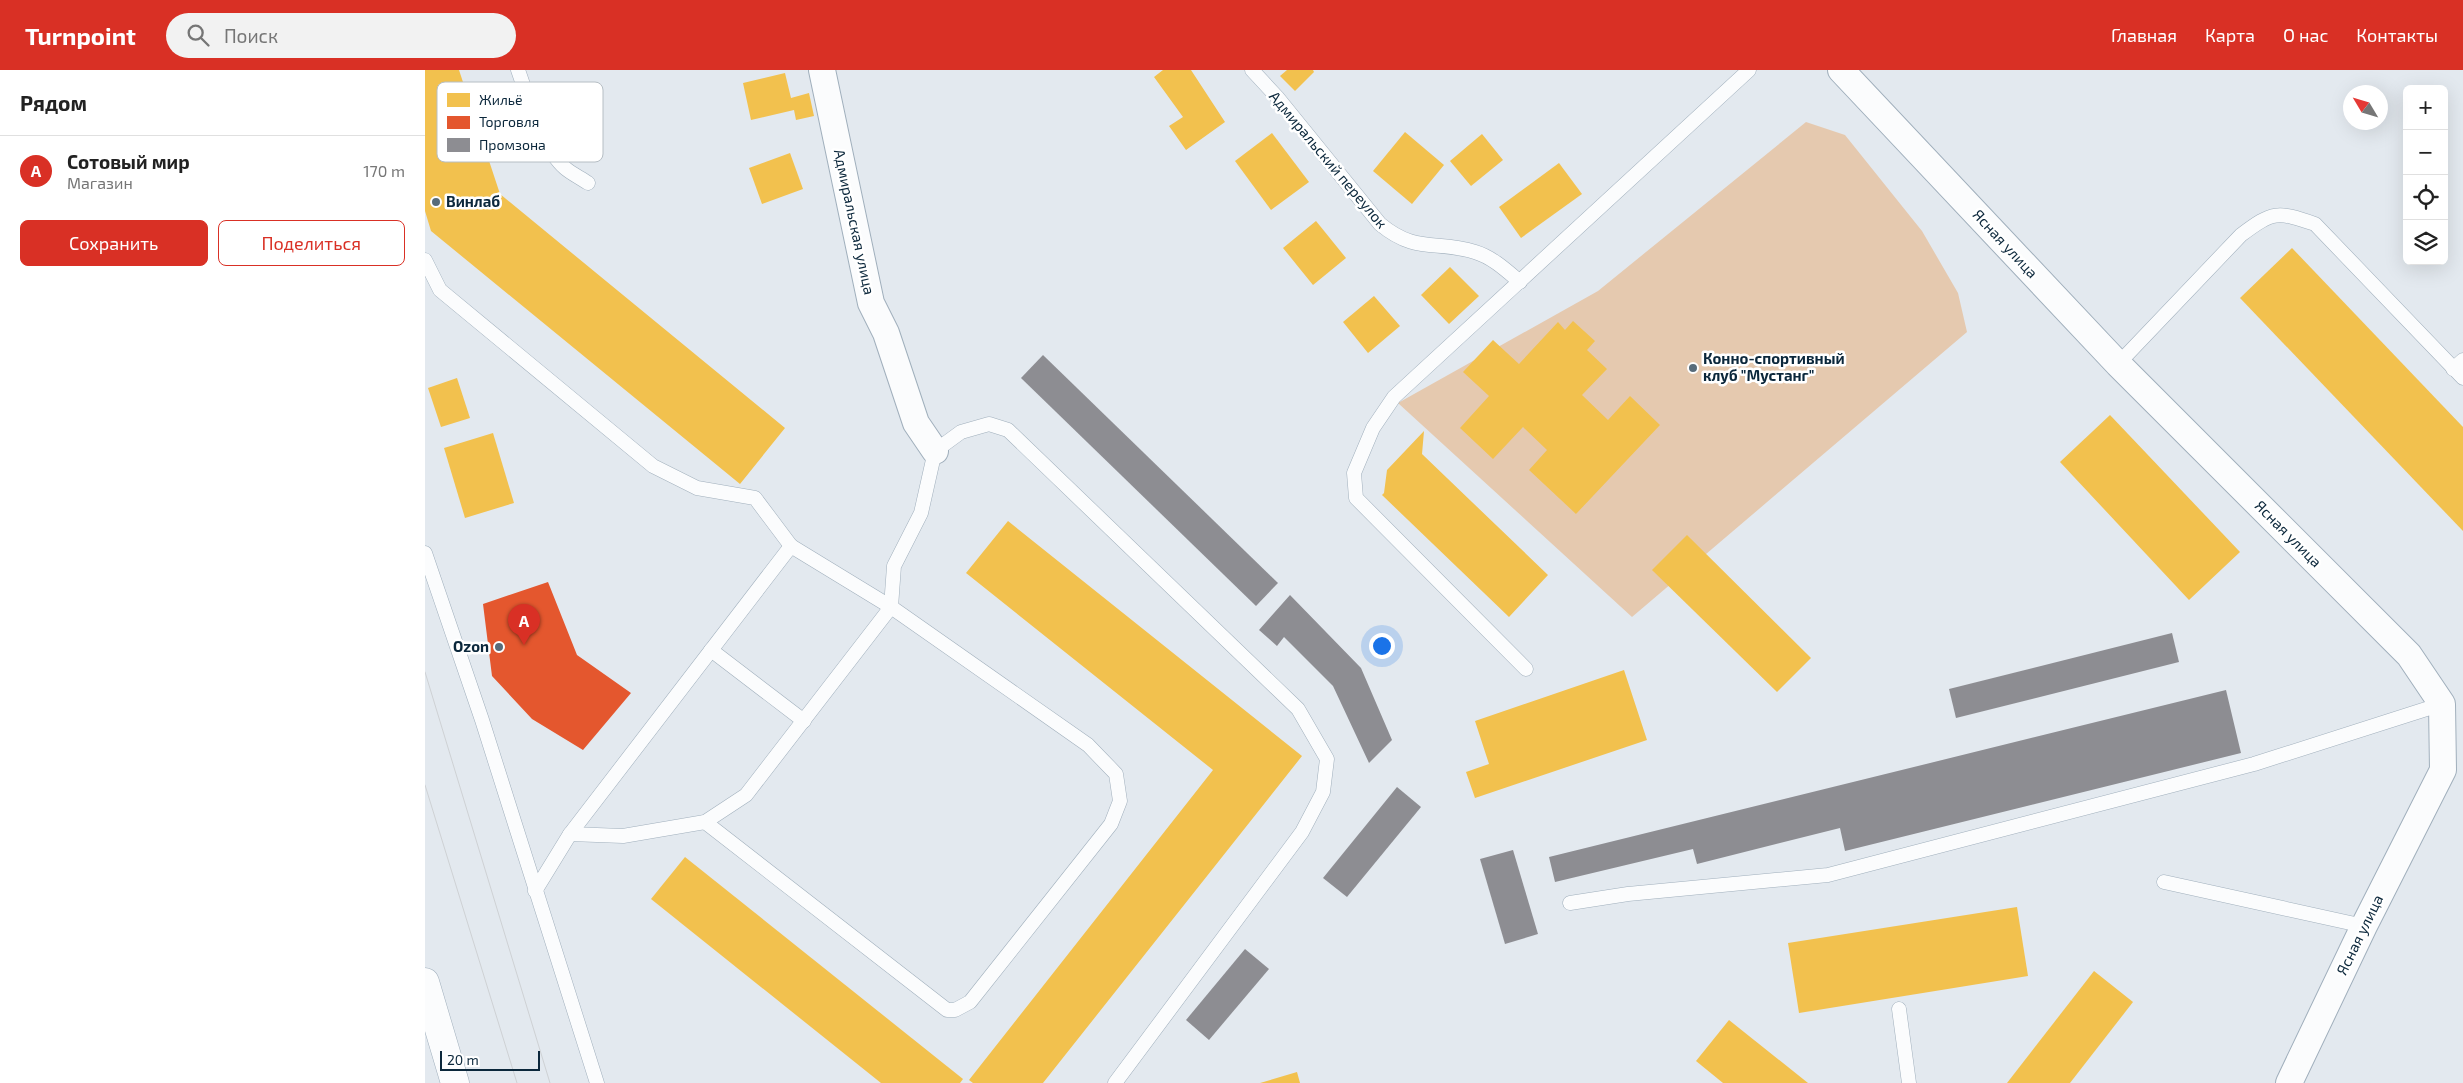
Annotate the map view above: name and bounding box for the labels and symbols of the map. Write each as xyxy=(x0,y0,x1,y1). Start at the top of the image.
legend xyxy=(437,82,603,162)
north arrow xyxy=(2343,85,2388,130)
street label: Адмиральский переулок xyxy=(1265,87,1392,232)
text: Жильё xyxy=(479,91,523,108)
text: Торговля xyxy=(479,113,539,130)
text: Промзона xyxy=(479,136,546,153)
street label: Адмиральская улица xyxy=(830,147,879,296)
place label: Винлаб xyxy=(446,192,500,210)
marker: Винлаб xyxy=(430,196,442,208)
street label: Ясная улица xyxy=(1969,205,2042,282)
place label: Конно-спортивный клуб "Мустанг" xyxy=(1703,349,1845,384)
marker: Конно-спортивный клуб "Мустанг" xyxy=(1687,362,1699,374)
street label: Ясная улица xyxy=(2251,496,2326,571)
pin: A xyxy=(508,604,540,645)
your location xyxy=(1369,633,1395,659)
place label: Ozon xyxy=(453,637,489,655)
marker: Ozon xyxy=(493,641,505,653)
street label: Ясная улица xyxy=(2332,892,2387,978)
scale bar xyxy=(440,1048,540,1071)

